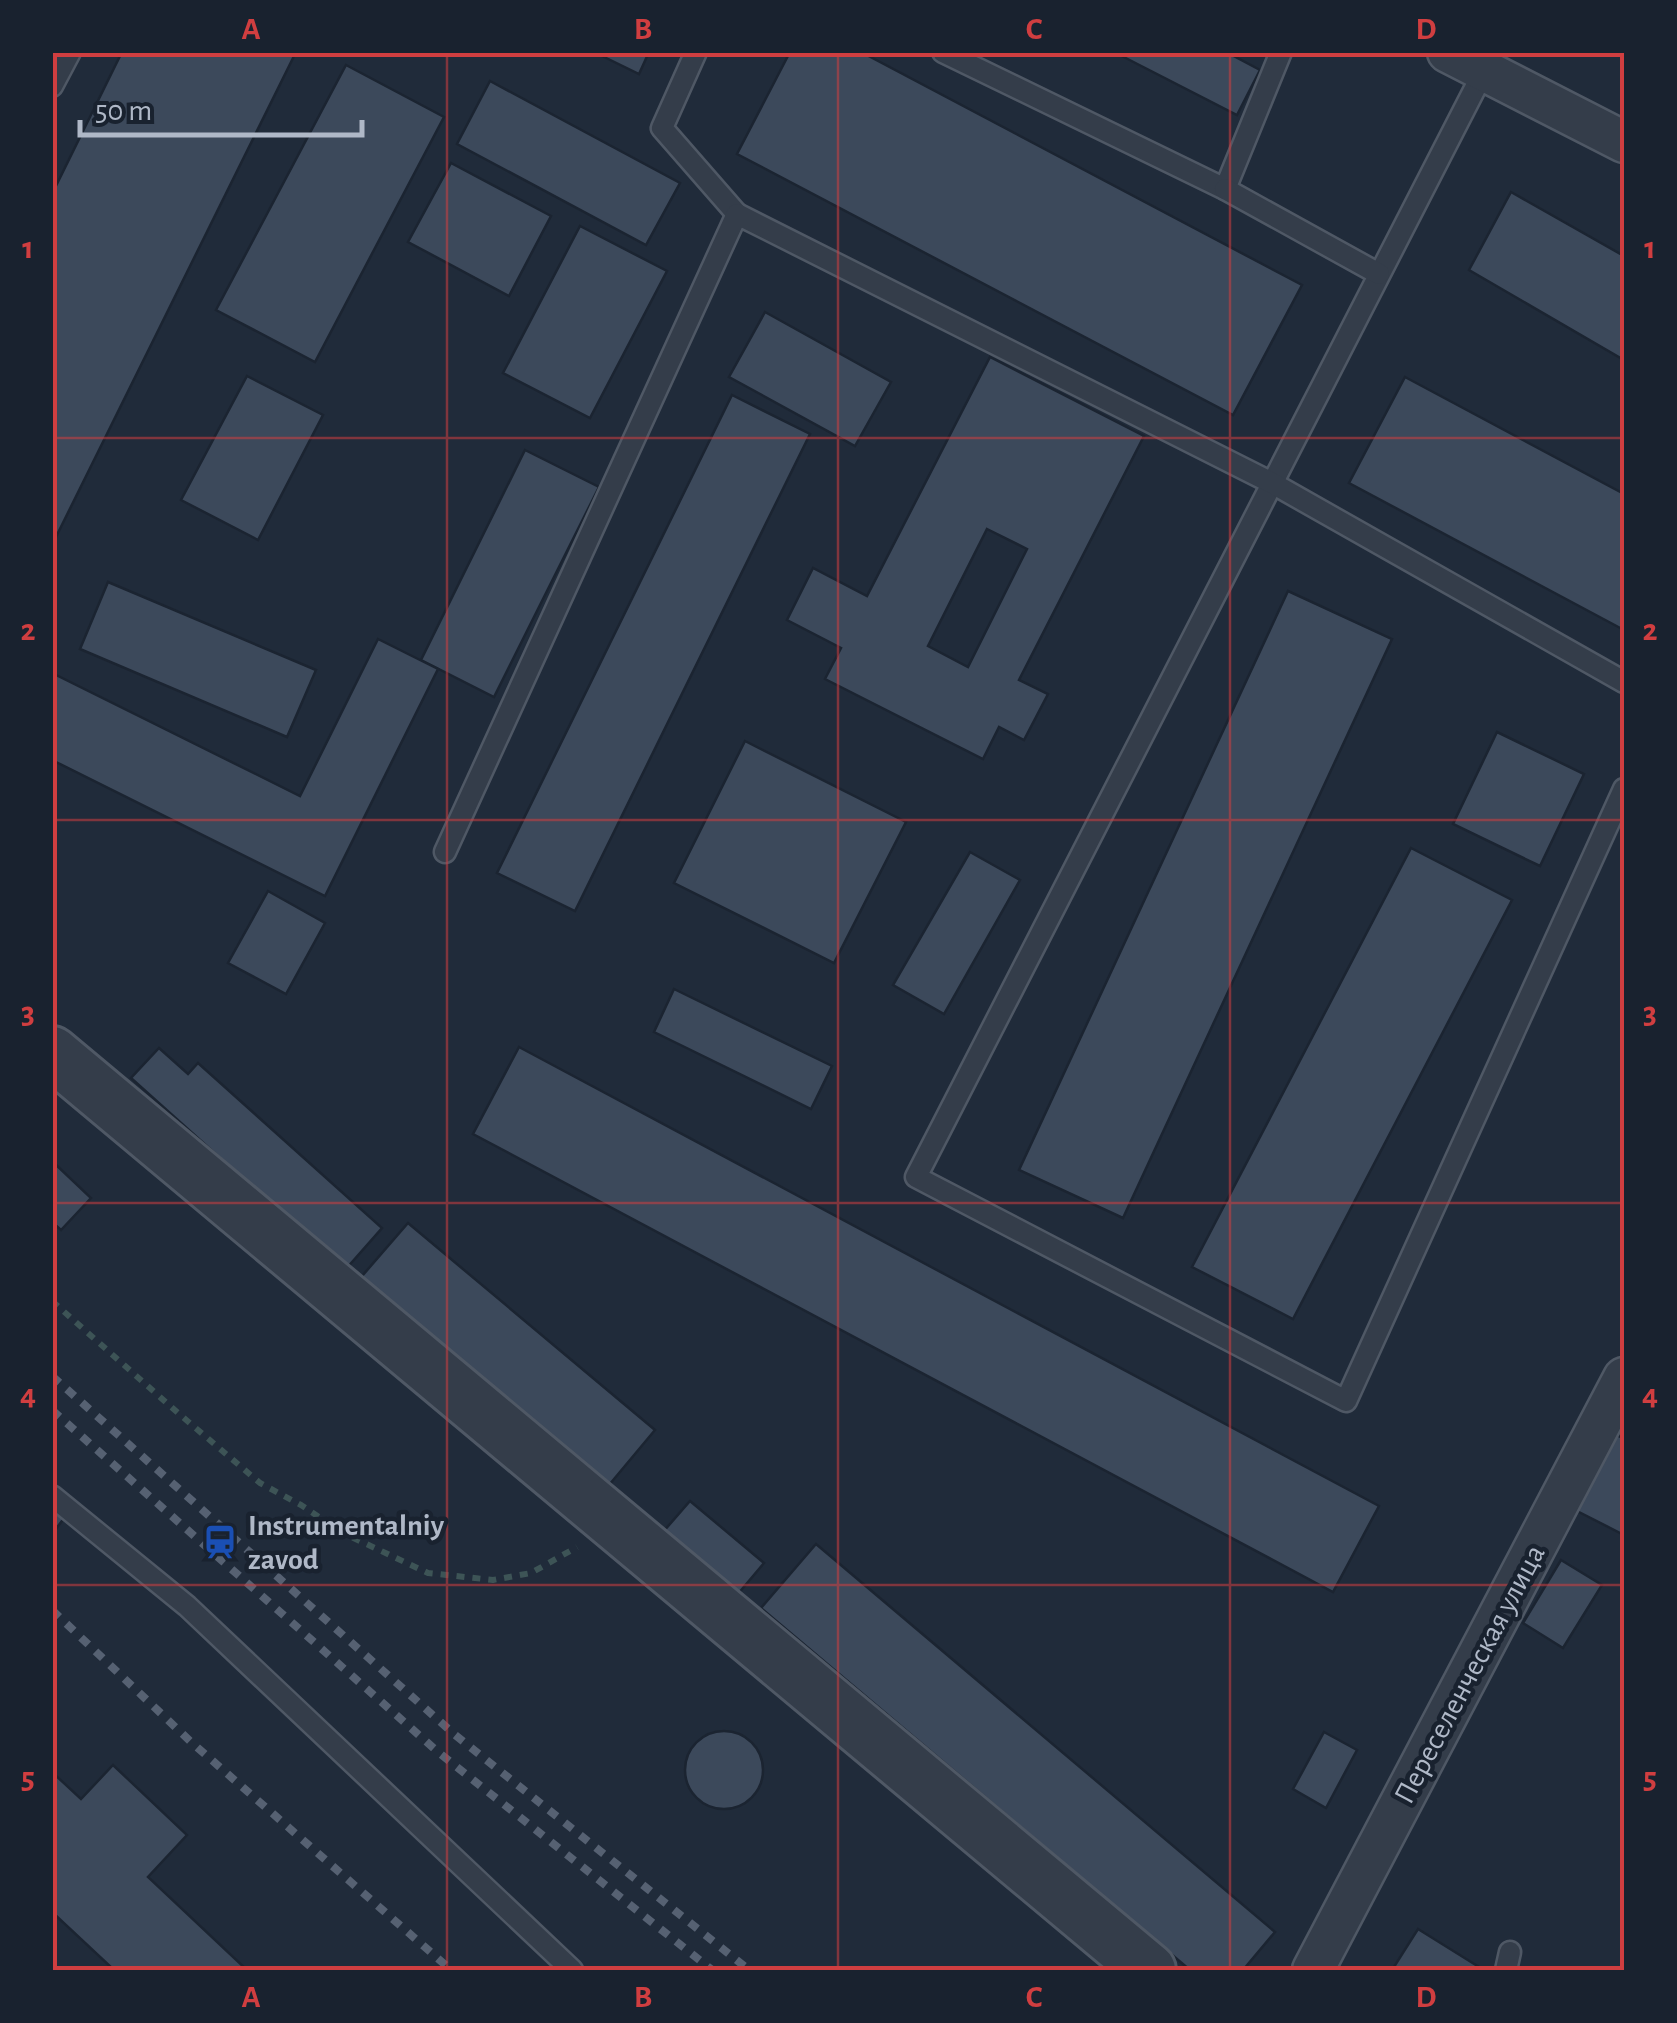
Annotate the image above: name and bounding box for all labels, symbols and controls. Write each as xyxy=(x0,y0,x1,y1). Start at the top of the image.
text: A xyxy=(241,13,261,45)
text: B xyxy=(634,13,652,45)
text: C xyxy=(1026,13,1043,45)
text: D xyxy=(1416,13,1437,45)
scale bar xyxy=(80,75,362,137)
text: 50 m xyxy=(95,96,152,126)
text: 1 xyxy=(22,232,34,264)
text: 1 xyxy=(1644,232,1656,264)
text: 2 xyxy=(20,614,36,646)
text: 2 xyxy=(1642,614,1658,646)
text: 3 xyxy=(21,997,35,1029)
text: 3 xyxy=(1643,997,1657,1029)
text: 4 xyxy=(20,1379,36,1411)
text: 4 xyxy=(1642,1379,1658,1411)
place label: Instrumentalniy zavod xyxy=(248,1511,445,1575)
station icon: Instrumentalniy zavod xyxy=(201,1523,239,1561)
street label: Переселенческая улица xyxy=(1389,1540,1551,1809)
text: 5 xyxy=(21,1762,35,1794)
text: 5 xyxy=(1643,1762,1657,1794)
text: A xyxy=(241,1981,261,2013)
text: B xyxy=(634,1981,652,2013)
text: C xyxy=(1026,1981,1043,2013)
text: D xyxy=(1416,1981,1437,2013)

